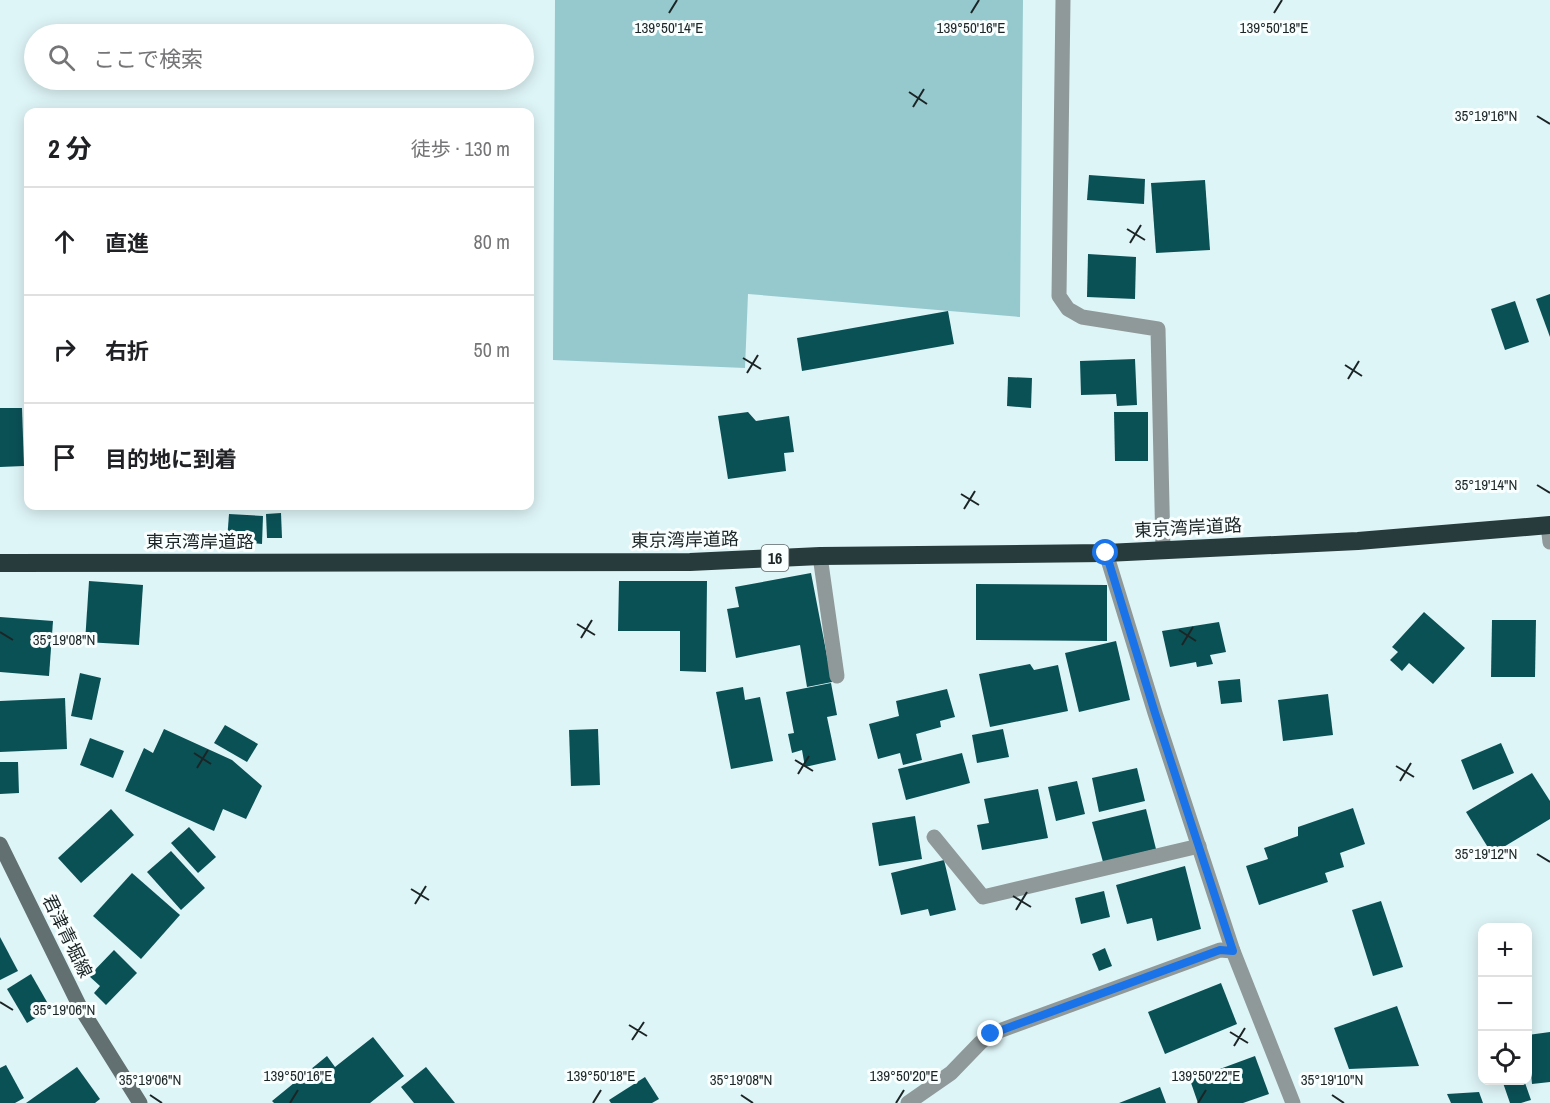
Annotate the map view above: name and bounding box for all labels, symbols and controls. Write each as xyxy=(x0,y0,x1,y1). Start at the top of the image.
text: 139°50'14"E xyxy=(635,17,703,38)
text: 139°50'16"E xyxy=(937,17,1005,38)
text: 139°50'18"E xyxy=(1240,17,1308,38)
search box xyxy=(24,24,534,90)
icon: search xyxy=(45,41,78,74)
text: ここで検索 xyxy=(93,44,203,74)
text: 35°19'16"N xyxy=(1455,105,1517,126)
text: 2 分 xyxy=(48,131,92,166)
text: 徒歩 · 130 m xyxy=(411,135,510,162)
icon: ahead xyxy=(48,225,81,258)
text: 直進 xyxy=(105,228,149,258)
text: 80 m xyxy=(474,228,510,255)
icon: right xyxy=(48,333,81,366)
text: 右折 xyxy=(105,336,149,366)
text: 50 m xyxy=(474,336,510,363)
icon: arrive xyxy=(48,441,81,474)
text: 目的地に到着 xyxy=(105,444,237,474)
text: 35°19'14"N xyxy=(1455,474,1517,495)
street label: 東京湾岸道路 xyxy=(1133,512,1243,543)
street label: 東京湾岸道路 xyxy=(631,526,739,553)
street label: 東京湾岸道路 xyxy=(146,529,254,554)
route start xyxy=(1092,539,1118,565)
road number: 16 xyxy=(762,545,788,571)
text: 35°19'08"N xyxy=(33,629,95,650)
text: 35°19'12"N xyxy=(1455,843,1517,864)
street label: 君津青堀線 xyxy=(36,890,98,982)
map controls xyxy=(1478,923,1532,1085)
button: + xyxy=(1478,923,1532,977)
button: − xyxy=(1478,977,1532,1031)
text: 35°19'06"N xyxy=(33,999,95,1020)
route end xyxy=(977,1020,1003,1046)
button: locate xyxy=(1478,1031,1532,1085)
text: 139°50'16"E xyxy=(264,1065,332,1086)
text: 139°50'18"E xyxy=(567,1065,635,1086)
text: 139°50'20"E xyxy=(870,1065,938,1086)
text: 139°50'22"E xyxy=(1172,1065,1240,1086)
text: 35°19'06"N xyxy=(119,1069,181,1090)
text: 35°19'08"N xyxy=(710,1069,772,1090)
text: 35°19'10"N xyxy=(1301,1069,1363,1090)

